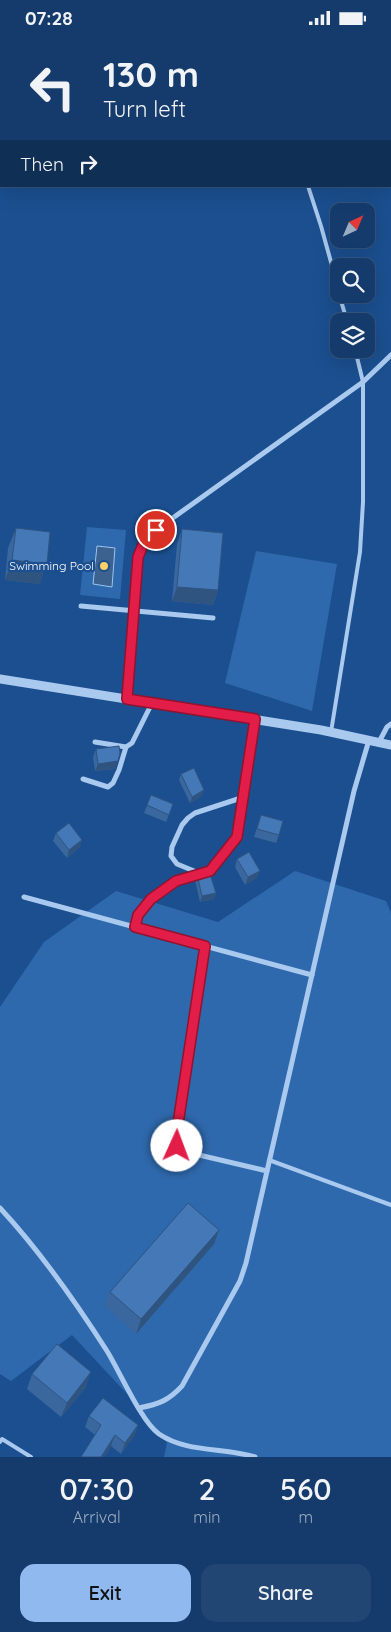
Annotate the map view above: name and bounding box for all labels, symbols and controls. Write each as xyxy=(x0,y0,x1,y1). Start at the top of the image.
text: 07:28 xyxy=(25,6,73,30)
text: 130 m xyxy=(103,52,199,96)
icon: left xyxy=(20,55,85,120)
text: Turn left xyxy=(103,95,186,123)
icon: right xyxy=(74,150,102,178)
text: Then xyxy=(20,152,64,176)
north arrow xyxy=(330,203,375,247)
map controls xyxy=(330,203,375,358)
button: search xyxy=(330,258,375,303)
button: layers xyxy=(330,313,375,358)
pin xyxy=(135,509,177,551)
icon: arrive xyxy=(142,516,170,544)
place label: Swimming Pool xyxy=(9,558,94,573)
marker: Swimming Pool xyxy=(98,560,110,572)
position arrow xyxy=(150,1119,202,1171)
text: 07:30 xyxy=(59,1470,134,1508)
text: 2 xyxy=(198,1470,215,1508)
text: 560 xyxy=(280,1470,332,1508)
text: Arrival xyxy=(73,1507,121,1527)
text: min xyxy=(193,1507,221,1527)
text: m xyxy=(298,1507,313,1527)
button: Exit xyxy=(20,1564,191,1622)
button: Share xyxy=(201,1564,371,1622)

